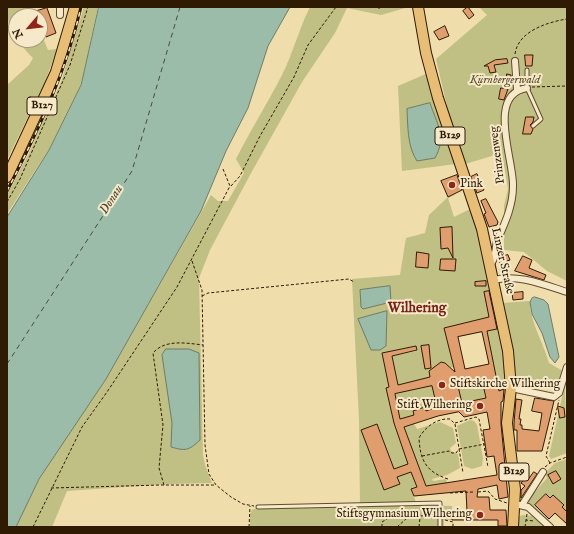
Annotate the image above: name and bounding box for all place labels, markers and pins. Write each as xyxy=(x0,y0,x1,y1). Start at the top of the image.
place label: Pink xyxy=(460,178,483,192)
marker: Pink xyxy=(447,180,457,190)
place label: Stiftskirche Wilhering xyxy=(450,378,560,392)
marker: Stiftskirche Wilhering xyxy=(437,380,447,390)
place label: Stift Wilhering xyxy=(397,399,472,413)
marker: Stift Wilhering xyxy=(475,401,485,411)
place label: Stiftsgymnasium Wilhering xyxy=(336,508,472,522)
marker: Stiftsgymnasium Wilhering xyxy=(475,510,485,520)

